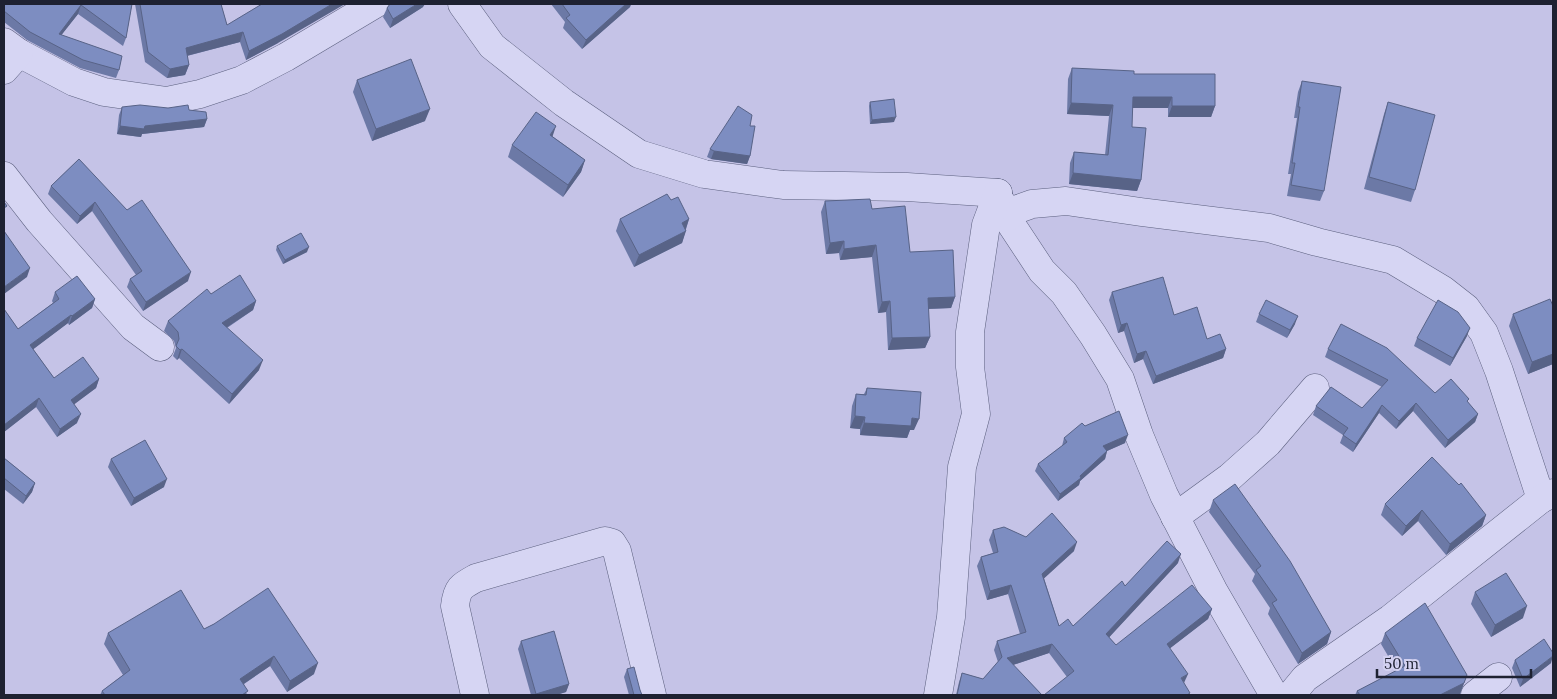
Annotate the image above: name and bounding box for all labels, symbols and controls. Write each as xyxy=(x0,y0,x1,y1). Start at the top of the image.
scale bar xyxy=(1377,646,1531,678)
text: 50 m xyxy=(1384,654,1419,673)

